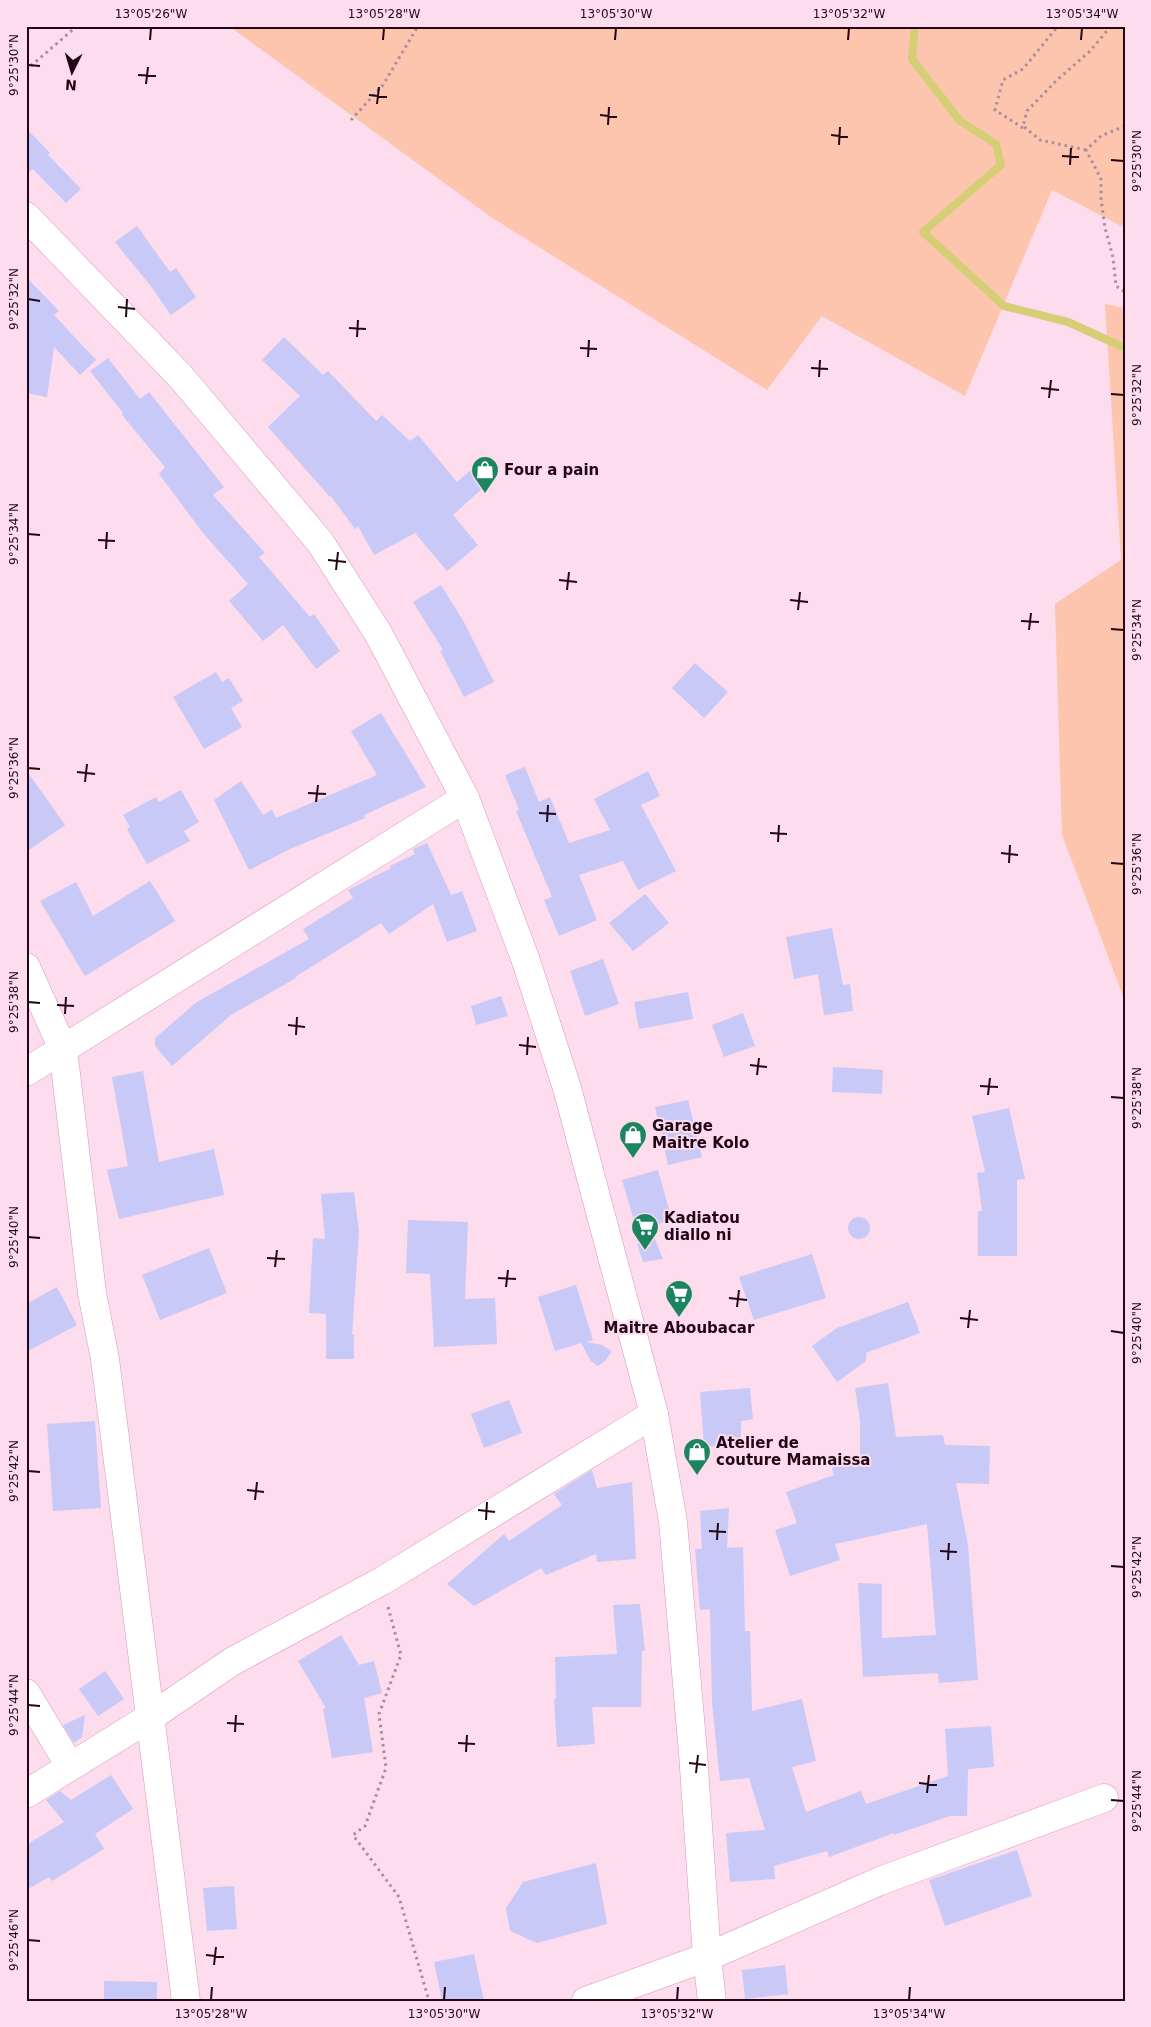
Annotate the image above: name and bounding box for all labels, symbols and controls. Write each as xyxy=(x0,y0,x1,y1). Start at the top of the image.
text: 13°05'26"W xyxy=(115,7,187,21)
text: 13°05'28"W xyxy=(348,7,420,21)
text: 13°05'30"W xyxy=(580,7,652,21)
text: 13°05'32"W xyxy=(813,7,885,21)
text: 13°05'34"W xyxy=(1046,7,1118,21)
text: 9°25'30"N xyxy=(7,34,21,96)
north arrow xyxy=(48,48,98,98)
text: N xyxy=(64,76,77,93)
text: 9°25'30"N xyxy=(1130,130,1144,192)
text: 9°25'32"N xyxy=(7,268,21,330)
text: 9°25'32"N xyxy=(1130,364,1144,426)
shop icon: Four a pain xyxy=(470,455,500,494)
place label: Four a pain xyxy=(504,461,599,479)
text: 9°25'34"N xyxy=(7,503,21,565)
text: 9°25'34"N xyxy=(1130,599,1144,661)
text: 9°25'36"N xyxy=(7,737,21,799)
text: 9°25'36"N xyxy=(1130,833,1144,895)
text: 9°25'38"N xyxy=(7,971,21,1033)
text: 9°25'38"N xyxy=(1130,1067,1144,1129)
place label: Garage Maitre Kolo xyxy=(652,1117,749,1152)
shop icon: Garage Maitre Kolo xyxy=(618,1120,648,1159)
text: 9°25'40"N xyxy=(7,1206,21,1268)
place label: Kadiatou diallo ni xyxy=(664,1209,740,1244)
supermarket icon: Kadiatou diallo ni xyxy=(630,1212,660,1251)
supermarket icon: Maitre Aboubacar xyxy=(664,1279,694,1318)
text: 9°25'40"N xyxy=(1130,1302,1144,1364)
place label: Maitre Aboubacar xyxy=(604,1319,755,1337)
place label: Atelier de couture Mamaissa xyxy=(716,1434,870,1469)
shop icon: Atelier de couture Mamaissa xyxy=(682,1437,712,1476)
text: 9°25'42"N xyxy=(7,1440,21,1502)
text: 9°25'42"N xyxy=(1130,1536,1144,1598)
text: 9°25'44"N xyxy=(7,1674,21,1736)
text: 9°25'44"N xyxy=(1130,1770,1144,1832)
text: 9°25'46"N xyxy=(7,1909,21,1971)
text: 13°05'28"W xyxy=(175,2007,247,2021)
text: 13°05'30"W xyxy=(408,2007,480,2021)
text: 13°05'32"W xyxy=(641,2007,713,2021)
text: 13°05'34"W xyxy=(873,2007,945,2021)

